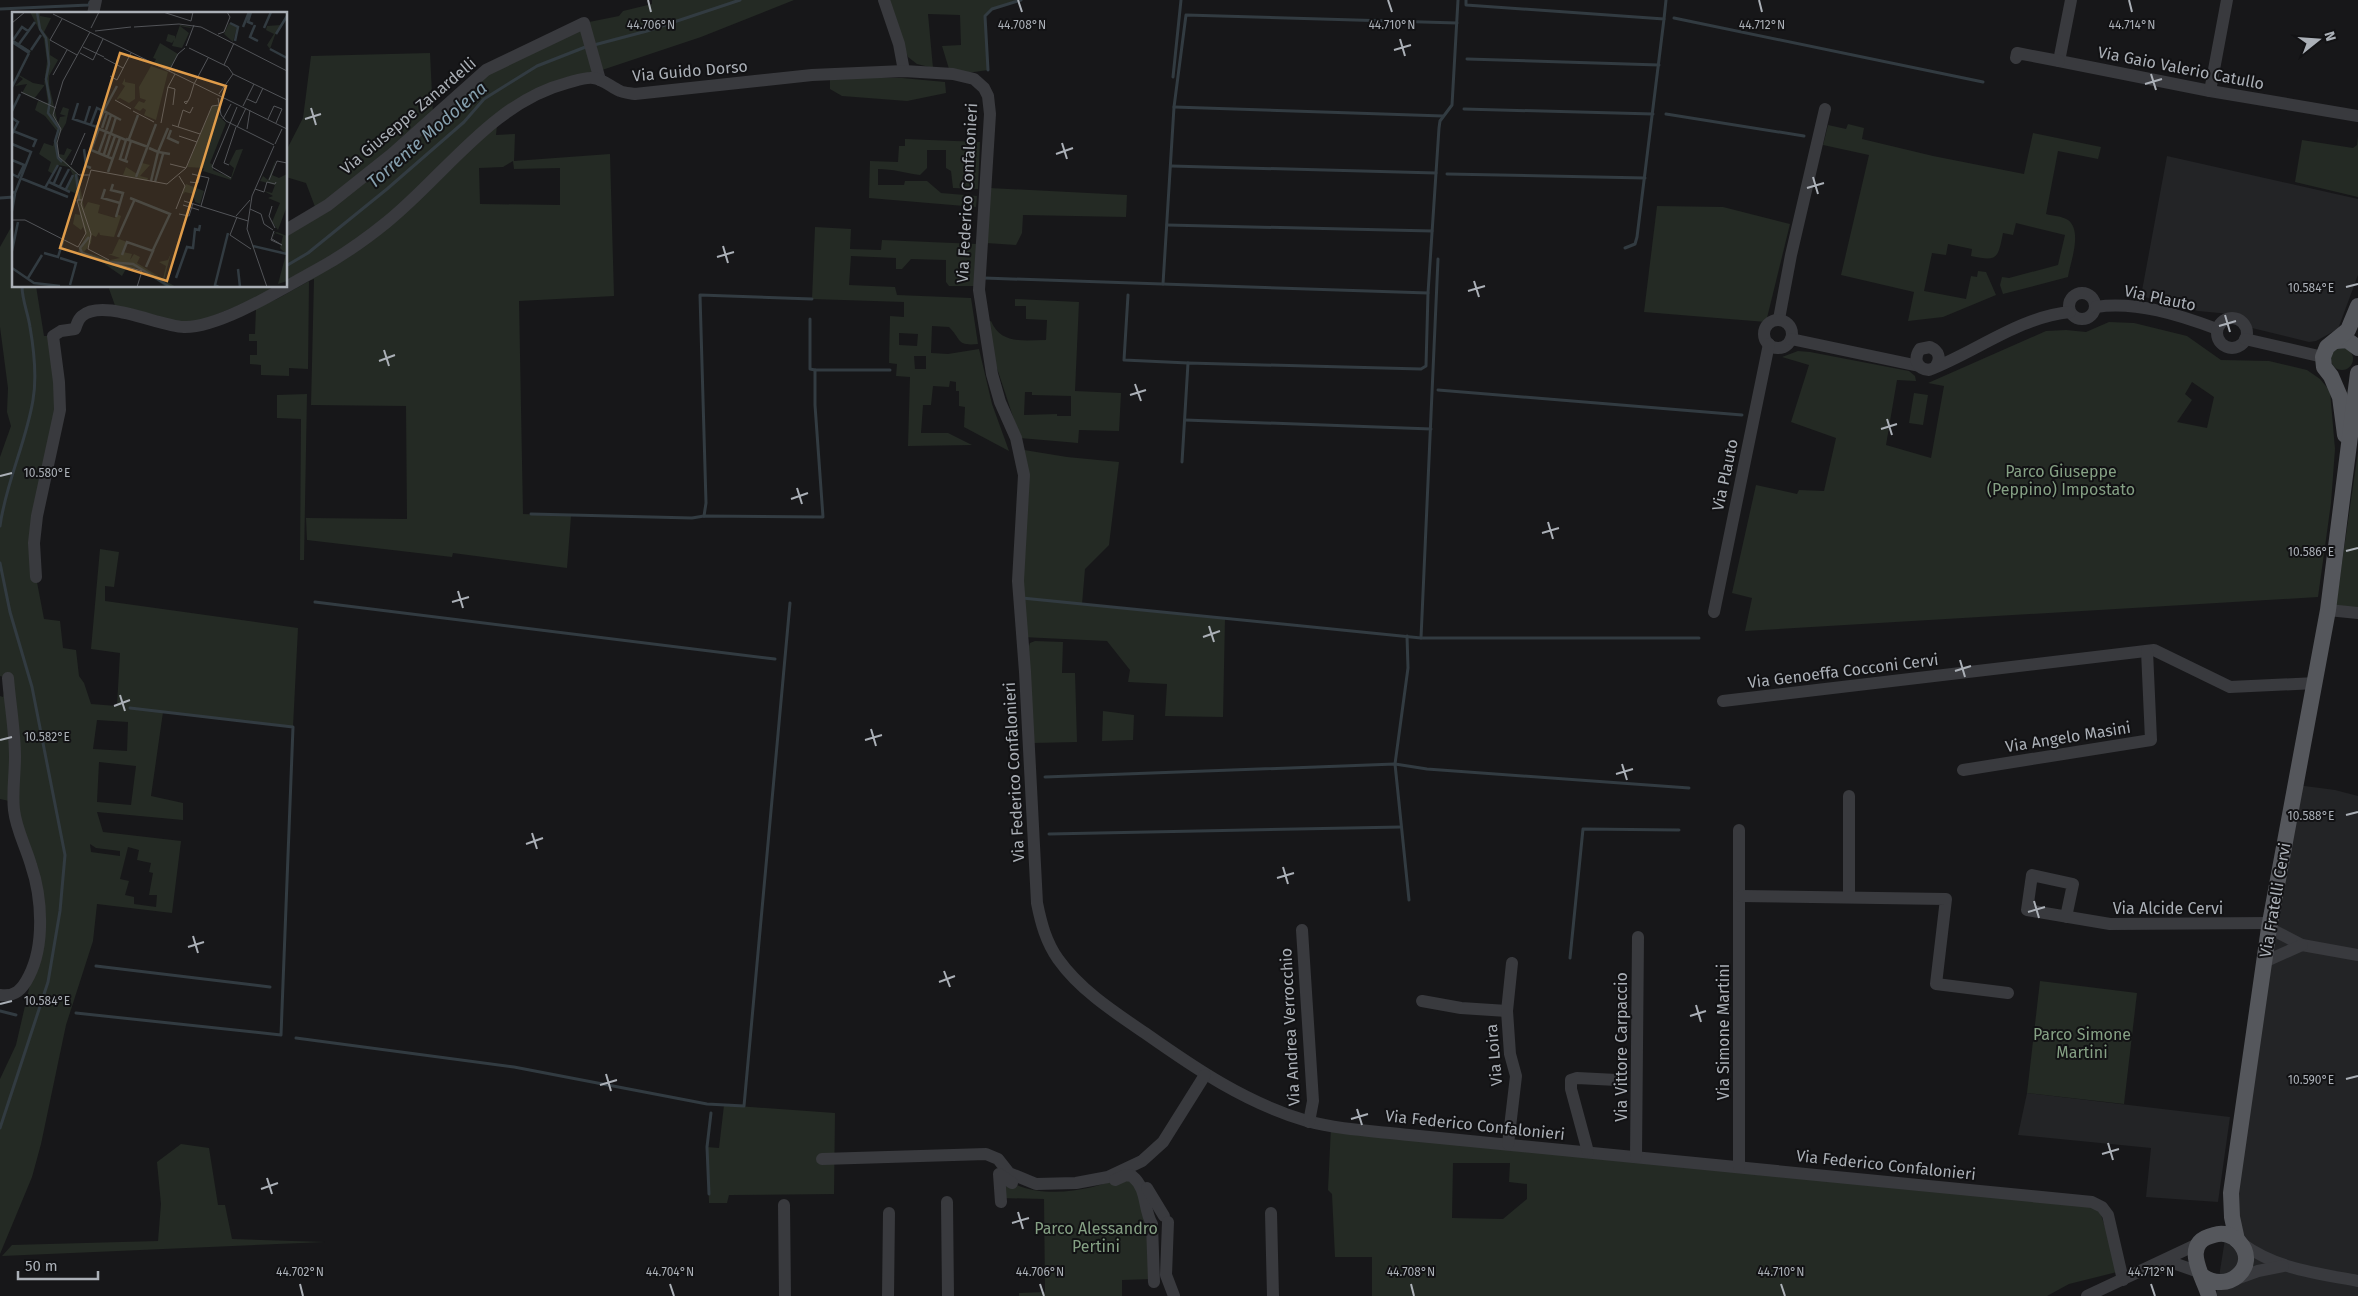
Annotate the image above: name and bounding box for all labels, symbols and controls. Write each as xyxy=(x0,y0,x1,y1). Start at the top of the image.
inset map xyxy=(12,12,288,288)
north arrow xyxy=(2293,15,2343,65)
text: 44.706°N xyxy=(627,18,675,32)
text: 44.708°N xyxy=(998,18,1046,32)
text: 44.710°N xyxy=(1368,18,1416,32)
text: 44.712°N xyxy=(1739,18,1785,32)
text: 44.714°N xyxy=(2109,18,2155,32)
text: N xyxy=(2320,29,2339,43)
street label: Via Gaio Valerio Catullo xyxy=(2096,43,2266,93)
street label: Via Giuseppe Zanardelli xyxy=(336,54,480,178)
street label: Via Guido Dorso xyxy=(631,56,749,86)
water label: Torrente Modolena xyxy=(362,77,492,193)
street label: Via Federico Confalonieri xyxy=(953,102,981,284)
street label: Via Plauto xyxy=(2122,281,2198,315)
text: 10.584°E xyxy=(2288,281,2334,295)
street label: Via Plauto xyxy=(1708,437,1742,513)
park label: Parco Giuseppe (Peppino) Impostato xyxy=(1987,462,2135,499)
text: 10.580°E xyxy=(24,466,70,480)
text: 10.586°E xyxy=(2288,545,2334,559)
street label: Via Genoeffa Cocconi Cervi xyxy=(1747,650,1939,692)
street label: Via Federico Confalonieri xyxy=(1000,681,1028,863)
street label: Via Angelo Masini xyxy=(2004,718,2132,756)
text: 10.582°E xyxy=(24,730,70,744)
text: 10.588°E xyxy=(2288,809,2334,823)
street label: Via Fratelli Cervi xyxy=(2256,841,2294,959)
street label: Via Alcide Cervi xyxy=(2113,899,2223,918)
street label: Via Andrea Verrocchio xyxy=(1276,947,1304,1107)
street label: Via Simone Martini xyxy=(1714,964,1733,1100)
street label: Via Vittore Carpaccio xyxy=(1612,972,1631,1122)
text: 10.584°E xyxy=(24,994,70,1008)
street label: Via Loira xyxy=(1482,1023,1506,1087)
park label: Parco Simone Martini xyxy=(2033,1025,2131,1062)
text: 10.590°E xyxy=(2288,1073,2334,1087)
street label: Via Federico Confalonieri xyxy=(1384,1106,1566,1144)
street label: Via Federico Confalonieri xyxy=(1795,1146,1977,1184)
park label: Parco Alessandro Pertini xyxy=(1034,1219,1158,1256)
scale bar xyxy=(18,1248,98,1280)
text: 50 m xyxy=(25,1257,58,1275)
text: 44.702°N xyxy=(276,1265,324,1279)
text: 44.704°N xyxy=(646,1265,694,1279)
text: 44.706°N xyxy=(1016,1265,1064,1279)
text: 44.708°N xyxy=(1387,1265,1435,1279)
text: 44.710°N xyxy=(1757,1265,1805,1279)
text: 44.712°N xyxy=(2128,1265,2174,1279)

